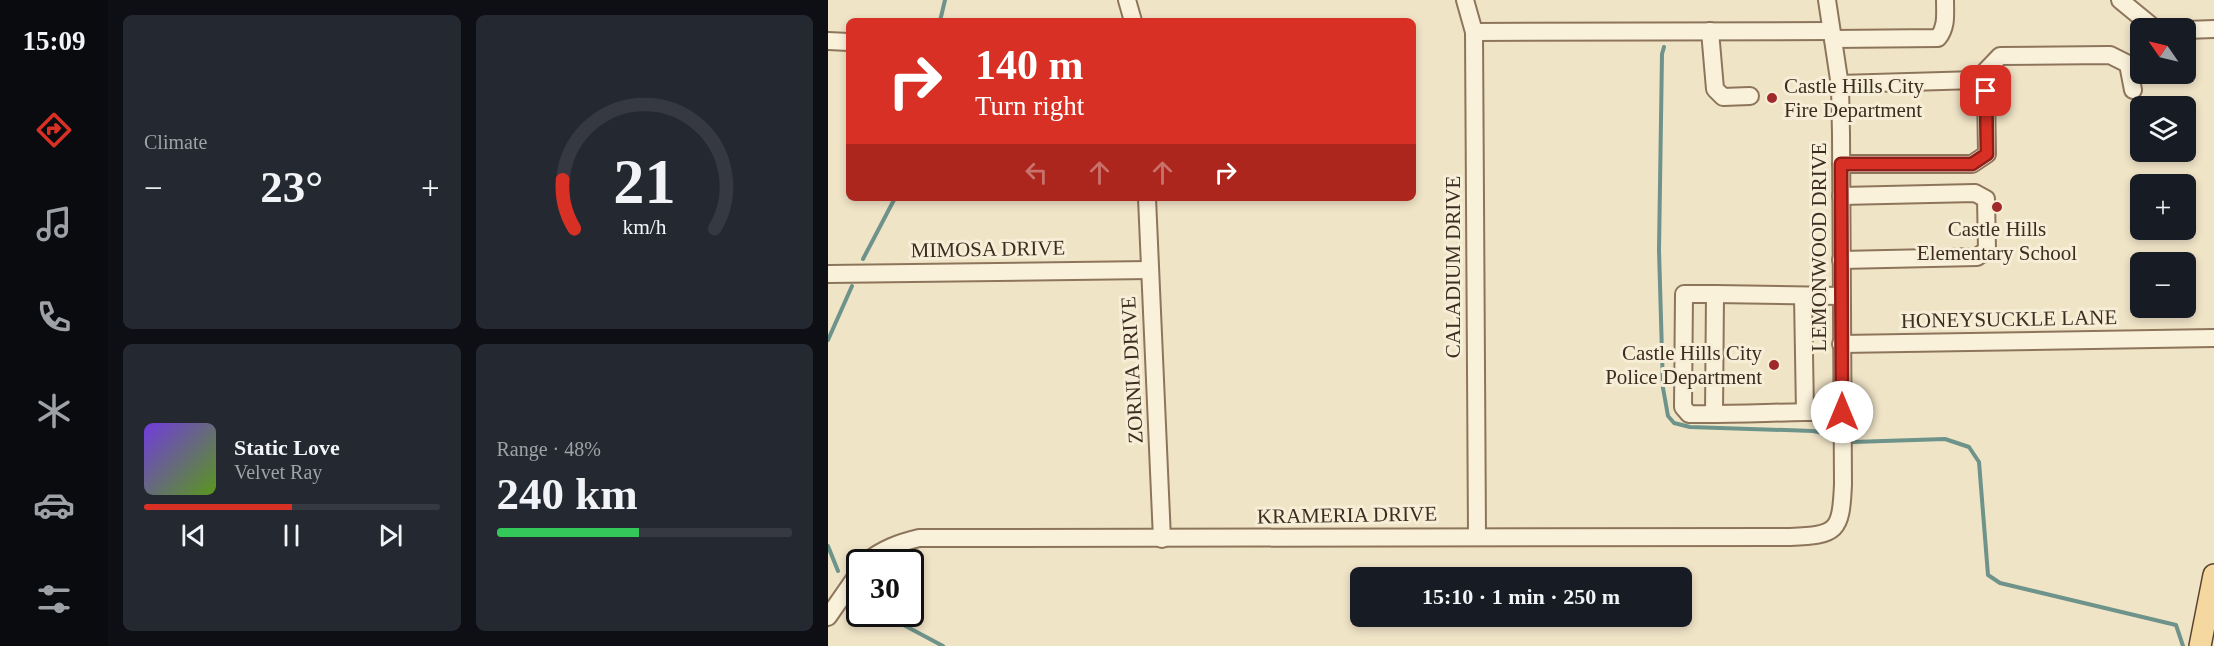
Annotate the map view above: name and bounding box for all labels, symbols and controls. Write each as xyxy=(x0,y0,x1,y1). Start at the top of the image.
north arrow xyxy=(2130,18,2196,84)
map controls xyxy=(2130,18,2196,318)
text: 15:09 xyxy=(23,26,86,56)
icon: right xyxy=(876,42,954,120)
text: 140 m xyxy=(975,42,1084,88)
pin xyxy=(1960,65,2011,116)
place label: Castle Hills City Fire Department xyxy=(1784,74,1925,122)
icon: arrive xyxy=(1969,74,2002,107)
text: Turn right xyxy=(975,91,1084,121)
marker: Castle Hills City Fire Department xyxy=(1765,91,1779,105)
button: layers xyxy=(2130,96,2196,162)
icon: directions xyxy=(33,109,75,151)
text: Climate xyxy=(144,131,207,153)
street label: LEMONWOOD DRIVE xyxy=(1807,142,1831,352)
text: 21 xyxy=(613,147,675,216)
icon: left xyxy=(1020,156,1053,189)
icon: ahead xyxy=(1083,156,1116,189)
icon: ahead xyxy=(1146,156,1179,189)
icon: right xyxy=(1209,156,1242,189)
text: 23° xyxy=(260,162,323,212)
text: − xyxy=(144,170,163,206)
text: + xyxy=(421,170,440,206)
button: + xyxy=(2130,174,2196,240)
street label: CALADIUM DRIVE xyxy=(1441,176,1465,358)
marker: Castle Hills Elementary School xyxy=(1990,200,2004,214)
icon: music xyxy=(33,203,75,245)
text: km/h xyxy=(622,215,667,239)
place label: Castle Hills Elementary School xyxy=(1917,217,2077,265)
street label: MIMOSA DRIVE xyxy=(910,236,1066,262)
button: − xyxy=(2130,252,2196,318)
icon: phone xyxy=(33,296,75,338)
street label: ZORNIA DRIVE xyxy=(1116,296,1148,444)
street label: HONEYSUCKLE LANE xyxy=(1901,305,2117,333)
place label: Castle Hills City Police Department xyxy=(1605,341,1762,389)
marker: Castle Hills City Police Department xyxy=(1767,358,1781,372)
position arrow xyxy=(1810,380,1874,444)
icon: climate xyxy=(33,390,75,432)
text: Static Love xyxy=(234,435,340,460)
text: Range · 48% xyxy=(497,438,601,460)
text: Velvet Ray xyxy=(234,461,322,483)
text: 240 km xyxy=(497,469,638,519)
icon: car xyxy=(33,484,75,526)
street label: KRAMERIA DRIVE xyxy=(1257,501,1437,529)
icon: previous xyxy=(177,519,210,552)
icon: pause xyxy=(275,519,308,552)
icon: next xyxy=(374,519,407,552)
speed limit sign: 30 xyxy=(846,549,924,627)
icon: filters xyxy=(33,578,75,620)
text: 15:10 · 1 min · 250 m xyxy=(1422,584,1620,609)

